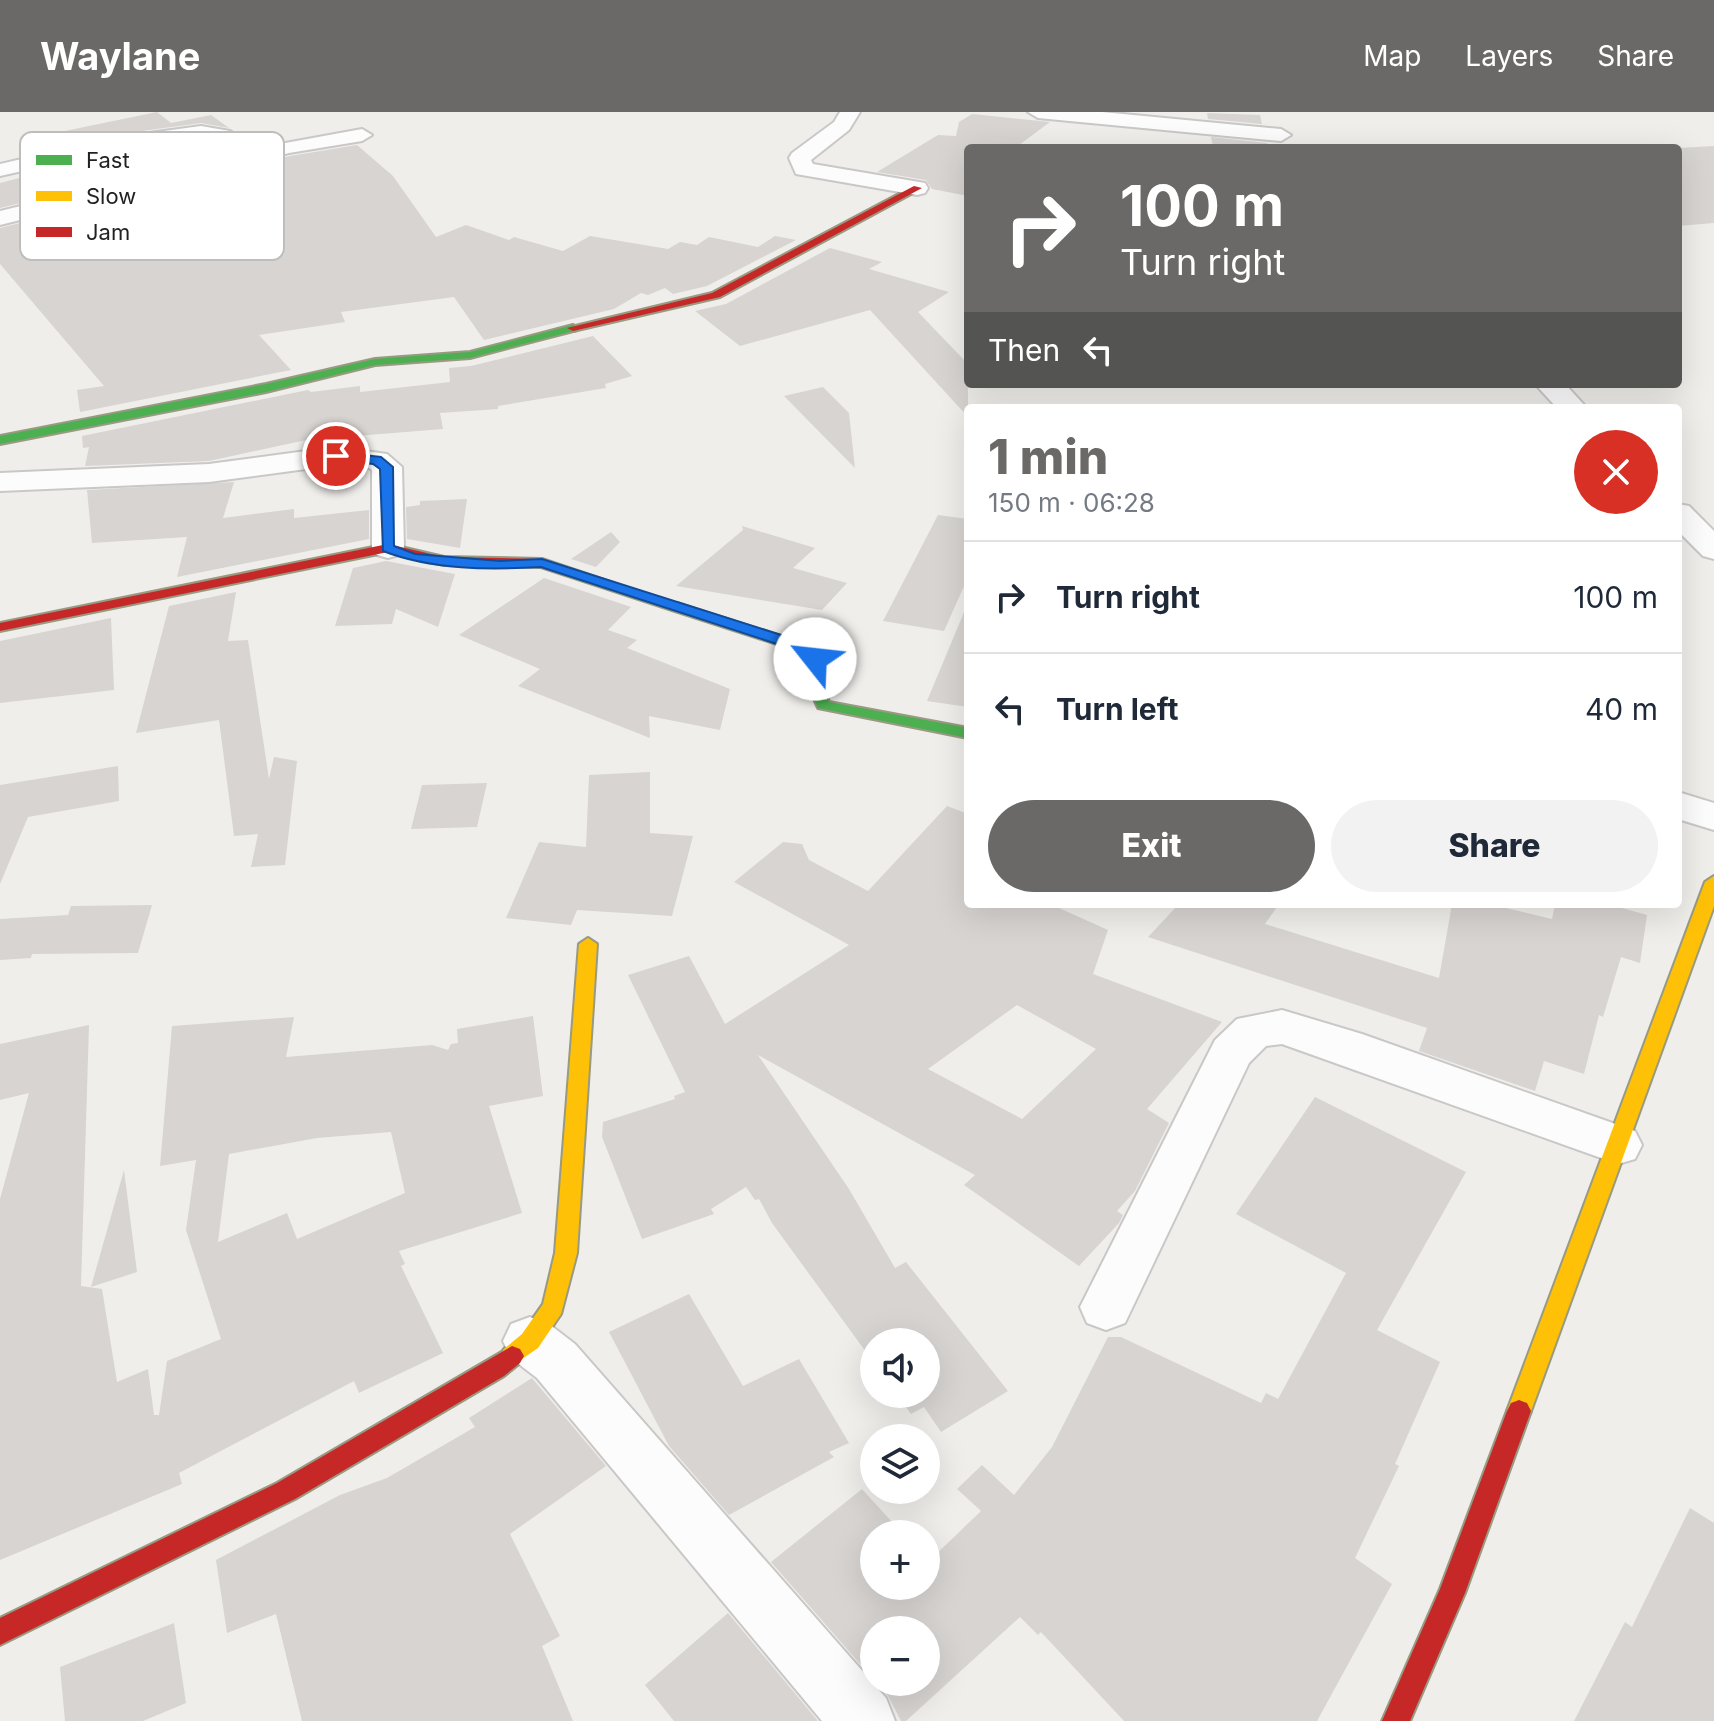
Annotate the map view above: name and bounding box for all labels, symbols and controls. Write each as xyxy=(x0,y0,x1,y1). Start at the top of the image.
text: Waylane xyxy=(40,33,200,79)
text: Map xyxy=(1363,39,1421,73)
text: Layers xyxy=(1465,39,1553,73)
text: Share xyxy=(1597,39,1674,73)
legend xyxy=(20,132,284,260)
text: Fast xyxy=(86,147,130,173)
text: 100 m xyxy=(1120,172,1284,240)
icon: right xyxy=(988,176,1092,280)
text: Slow xyxy=(86,183,136,209)
text: Jam xyxy=(86,219,130,245)
text: Turn right xyxy=(1120,240,1285,284)
icon: left xyxy=(1076,328,1120,372)
text: Then xyxy=(988,332,1060,368)
pin xyxy=(302,422,370,490)
text: 1 min xyxy=(988,427,1108,486)
button: close xyxy=(1574,430,1658,514)
icon: arrive xyxy=(314,434,358,478)
text: 150 m · 06:28 xyxy=(988,487,1155,518)
icon: right xyxy=(988,575,1032,619)
text: Turn right xyxy=(1056,579,1200,615)
text: 100 m xyxy=(1573,579,1658,615)
position arrow xyxy=(773,617,857,701)
icon: left xyxy=(988,687,1032,731)
text: Turn left xyxy=(1056,691,1178,727)
text: 40 m xyxy=(1585,691,1658,727)
button: Exit xyxy=(988,800,1315,892)
button: Share xyxy=(1331,800,1658,892)
map controls xyxy=(860,1328,940,1696)
button: sound xyxy=(860,1328,940,1408)
button: layers xyxy=(860,1424,940,1504)
button: + xyxy=(860,1520,940,1600)
button: − xyxy=(860,1616,940,1696)

